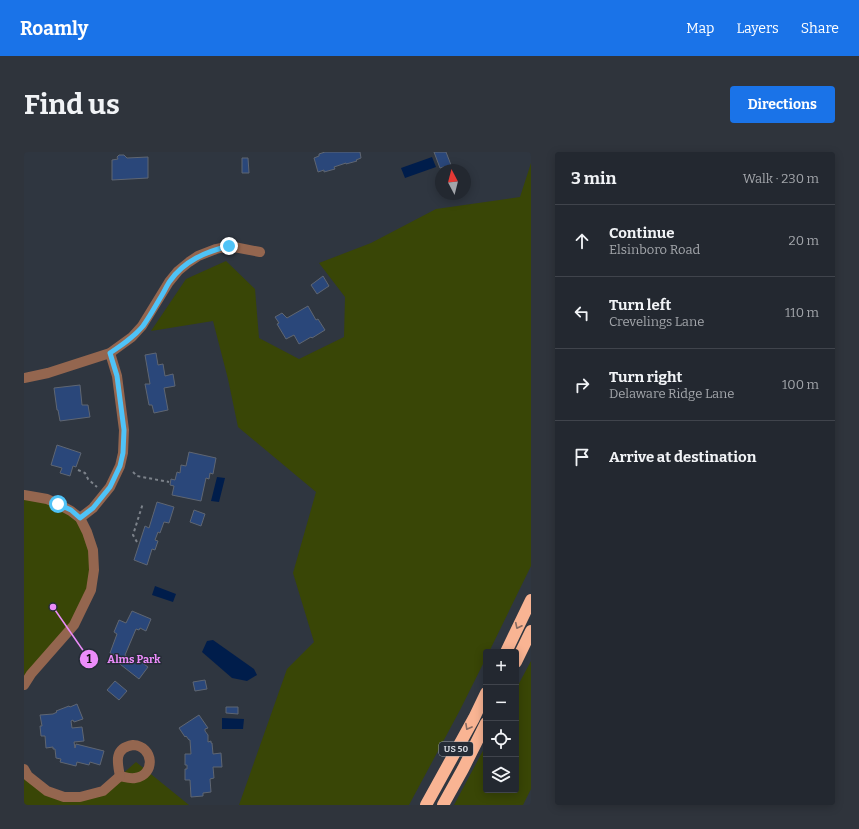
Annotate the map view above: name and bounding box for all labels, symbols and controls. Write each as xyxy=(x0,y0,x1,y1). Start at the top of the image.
text: Roamly xyxy=(20,17,88,40)
text: Map xyxy=(686,20,714,37)
text: Layers xyxy=(736,20,779,37)
text: Share xyxy=(801,20,839,37)
button: Directions xyxy=(730,86,835,123)
text: Find us xyxy=(24,88,120,121)
north arrow xyxy=(435,164,471,200)
text: 3 min xyxy=(571,168,616,189)
text: Walk · 230 m xyxy=(743,171,819,186)
text: Continue xyxy=(609,224,675,242)
icon: ahead xyxy=(571,230,593,252)
text: 20 m xyxy=(789,233,819,248)
route end xyxy=(220,237,238,255)
text: Elsinboro Road xyxy=(609,242,700,257)
text: Turn left xyxy=(609,296,671,314)
icon: left xyxy=(571,302,593,324)
text: 110 m xyxy=(785,305,819,320)
text: Crevelings Lane xyxy=(609,314,704,329)
text: Turn right xyxy=(609,368,682,386)
icon: right xyxy=(571,374,593,396)
text: 100 m xyxy=(782,377,819,392)
text: Delaware Ridge Lane xyxy=(609,386,734,401)
icon: arrive xyxy=(571,446,593,468)
text: Arrive at destination xyxy=(609,448,756,466)
route start xyxy=(49,495,67,513)
one-way arrow xyxy=(515,622,523,629)
callout: Alms Park xyxy=(79,648,168,671)
map controls xyxy=(483,649,519,793)
button: + xyxy=(483,649,519,685)
text: 1 xyxy=(86,652,92,666)
text: Alms Park xyxy=(107,653,161,666)
button: − xyxy=(483,685,519,721)
button: locate xyxy=(483,721,519,757)
one-way arrow xyxy=(466,723,473,730)
road number: US 50 xyxy=(439,742,473,756)
button: layers xyxy=(483,757,519,793)

